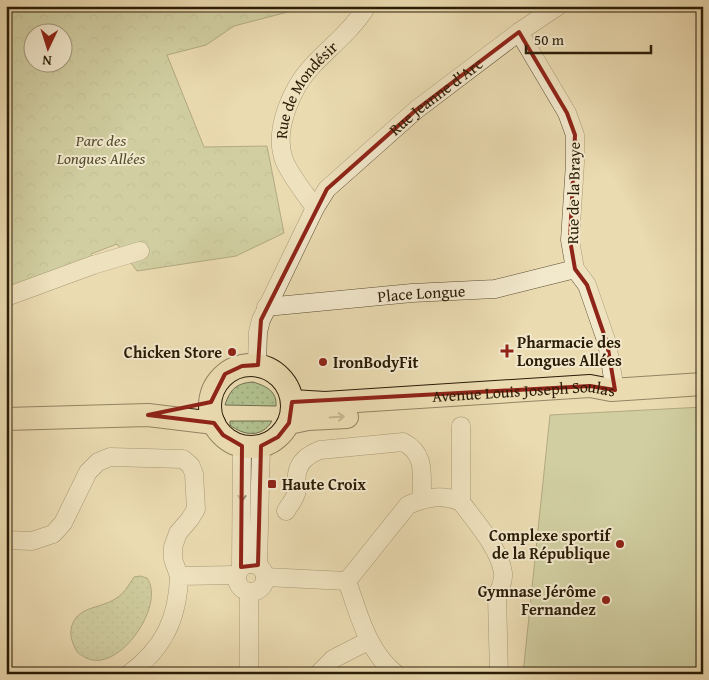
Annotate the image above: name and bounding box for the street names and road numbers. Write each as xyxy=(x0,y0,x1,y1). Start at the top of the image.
street label: Rue de Mondésir xyxy=(269,35,343,140)
street label: Rue Jeanne d'Arc xyxy=(383,52,488,141)
street label: Rue de la Braye xyxy=(560,142,586,244)
street label: Place Longue xyxy=(376,278,466,308)
street label: Avenue Louis Joseph Soulas xyxy=(431,374,615,408)

